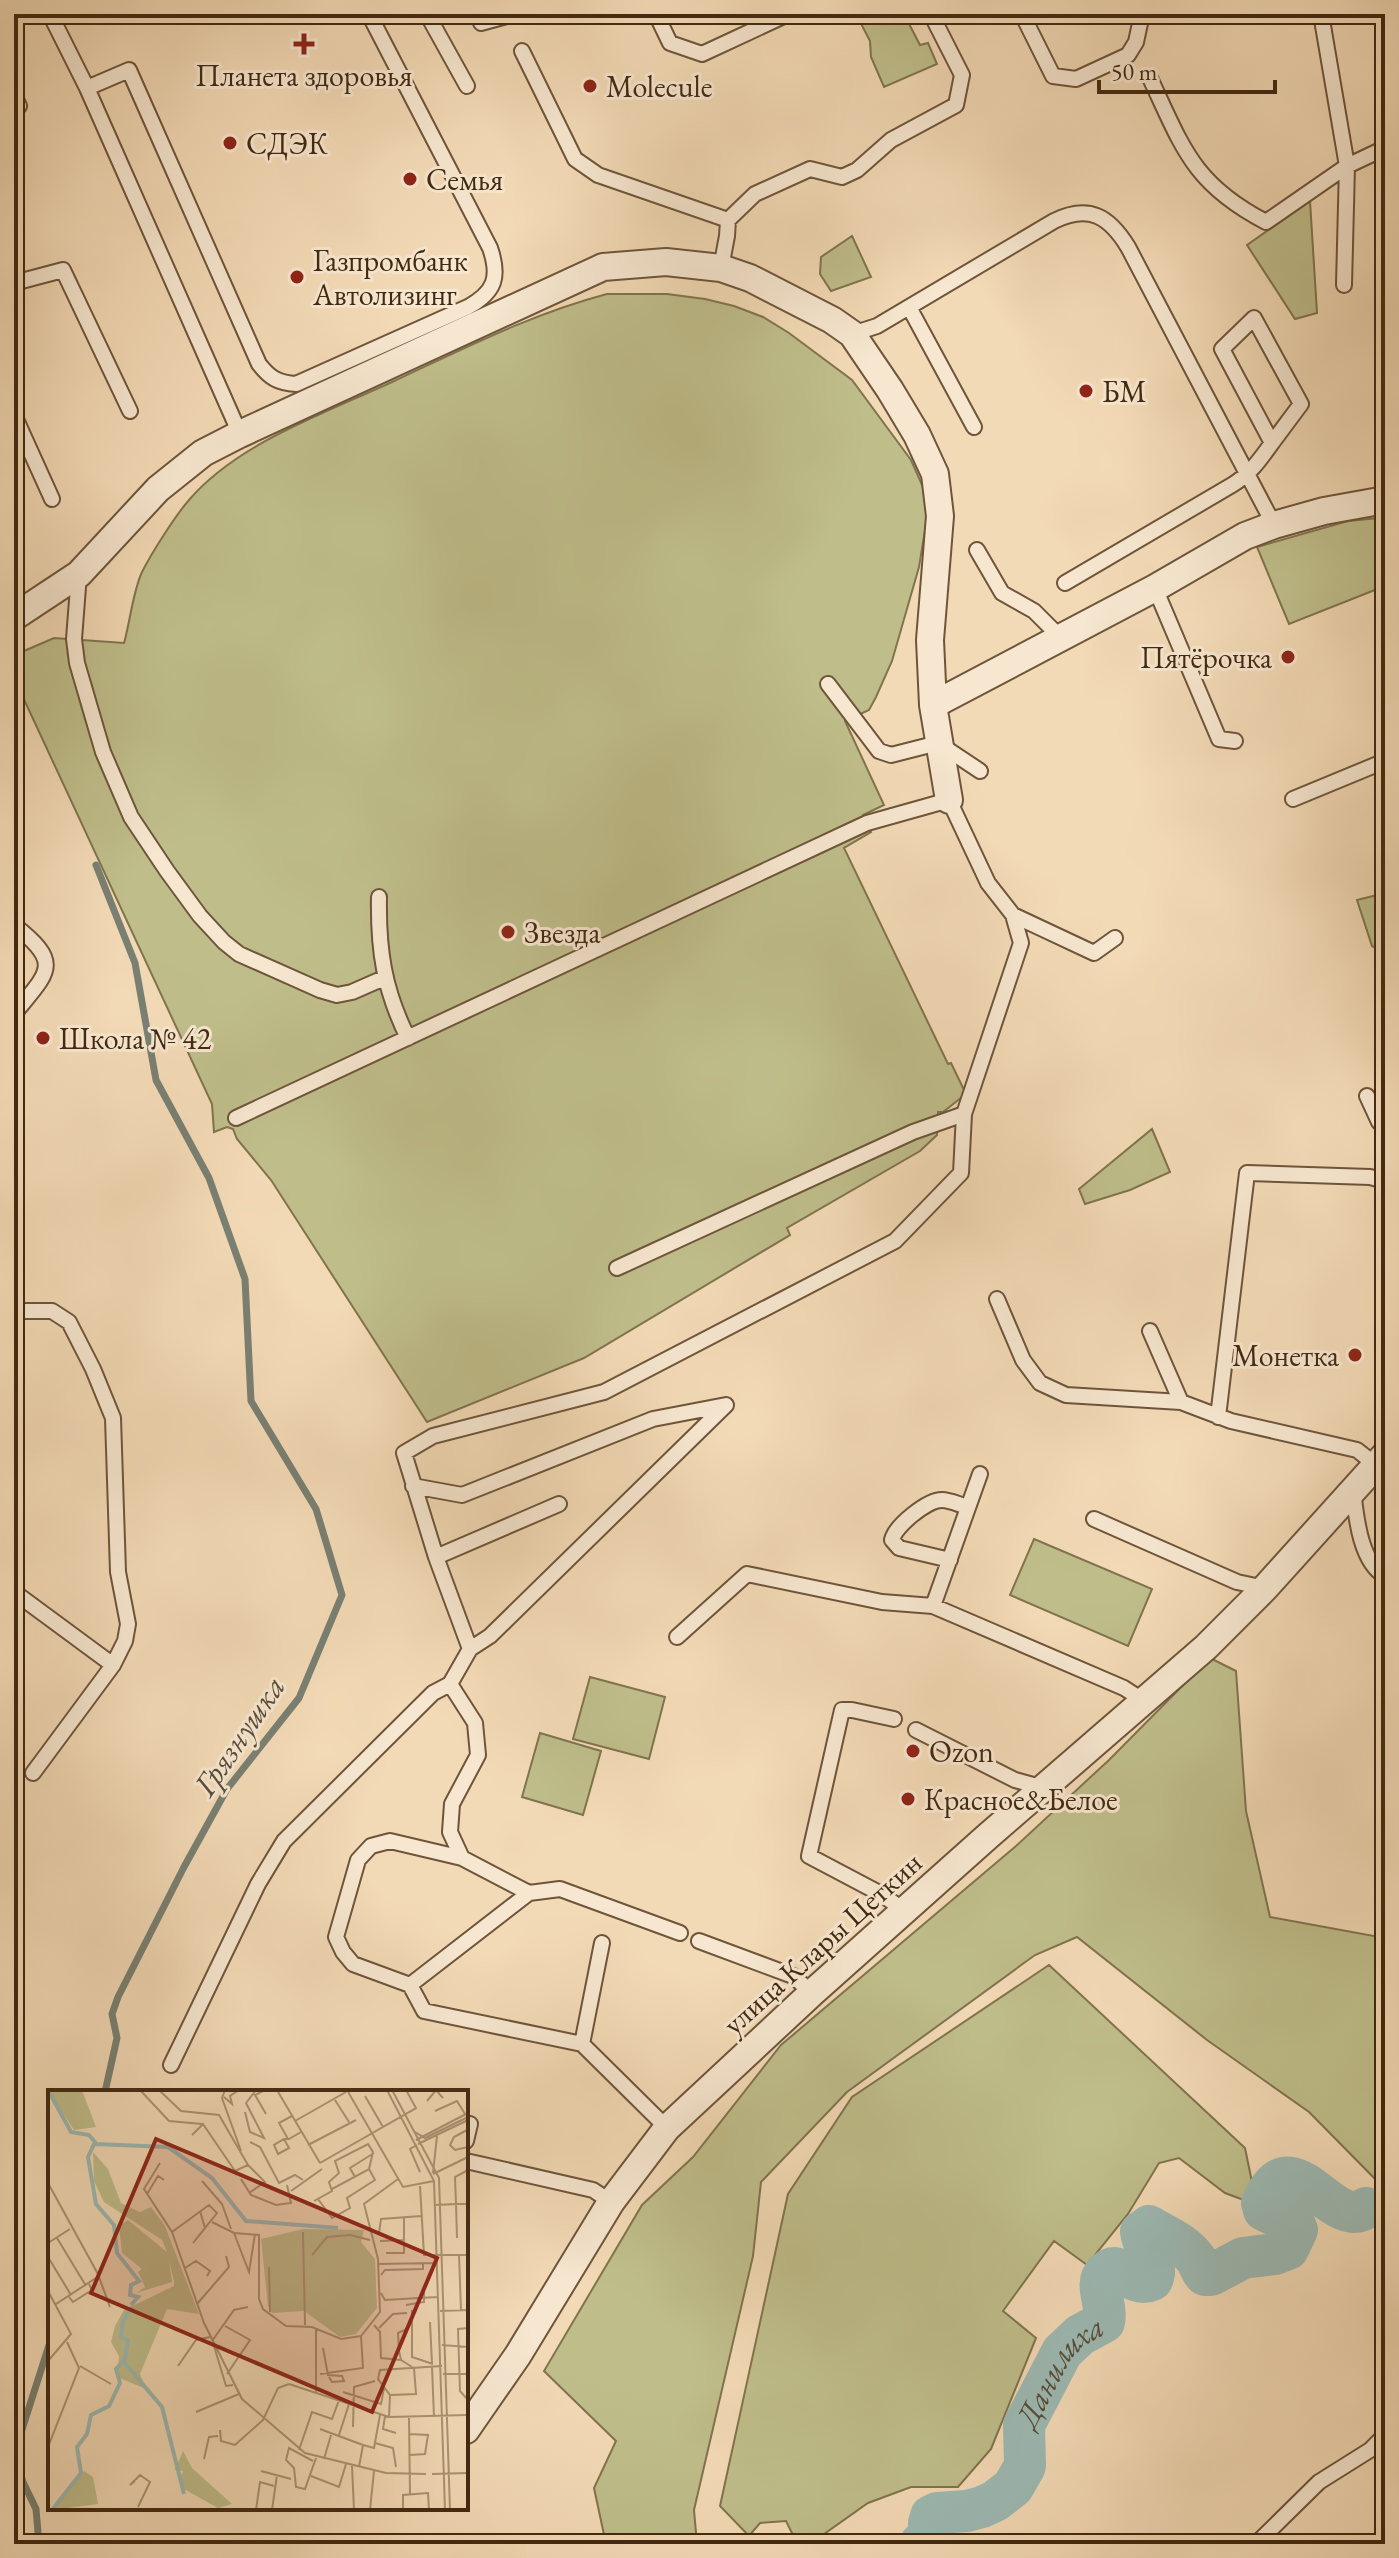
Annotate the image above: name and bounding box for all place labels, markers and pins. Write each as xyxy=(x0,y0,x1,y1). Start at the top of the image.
marker: Планета здоровья xyxy=(295,35,313,53)
place label: Планета здоровья xyxy=(195,56,413,95)
place label: Molecule xyxy=(606,67,712,106)
marker: Molecule xyxy=(581,77,599,95)
place label: СДЭК xyxy=(246,124,328,163)
marker: СДЭК xyxy=(221,134,239,152)
place label: Семья xyxy=(426,160,503,199)
marker: Семья xyxy=(401,170,419,188)
place label: Газпромбанк Автолизинг xyxy=(312,241,468,314)
marker: Газпромбанк Автолизинг xyxy=(288,268,306,286)
place label: БМ xyxy=(1102,372,1147,411)
marker: БМ xyxy=(1077,382,1095,400)
place label: Пятёрочка xyxy=(1140,638,1272,677)
marker: Пятёрочка xyxy=(1279,648,1297,666)
place label: Звезда xyxy=(524,913,600,952)
marker: Звезда xyxy=(499,923,517,941)
place label: Школа № 42 xyxy=(59,1019,212,1058)
marker: Школа № 42 xyxy=(34,1029,52,1047)
place label: Монетка xyxy=(1232,1336,1339,1375)
marker: Монетка xyxy=(1346,1346,1364,1364)
place label: Ozon xyxy=(929,1732,994,1771)
marker: Ozon xyxy=(904,1742,922,1760)
place label: Красное&Белое xyxy=(924,1780,1118,1819)
marker: Красное&Белое xyxy=(899,1790,917,1808)

